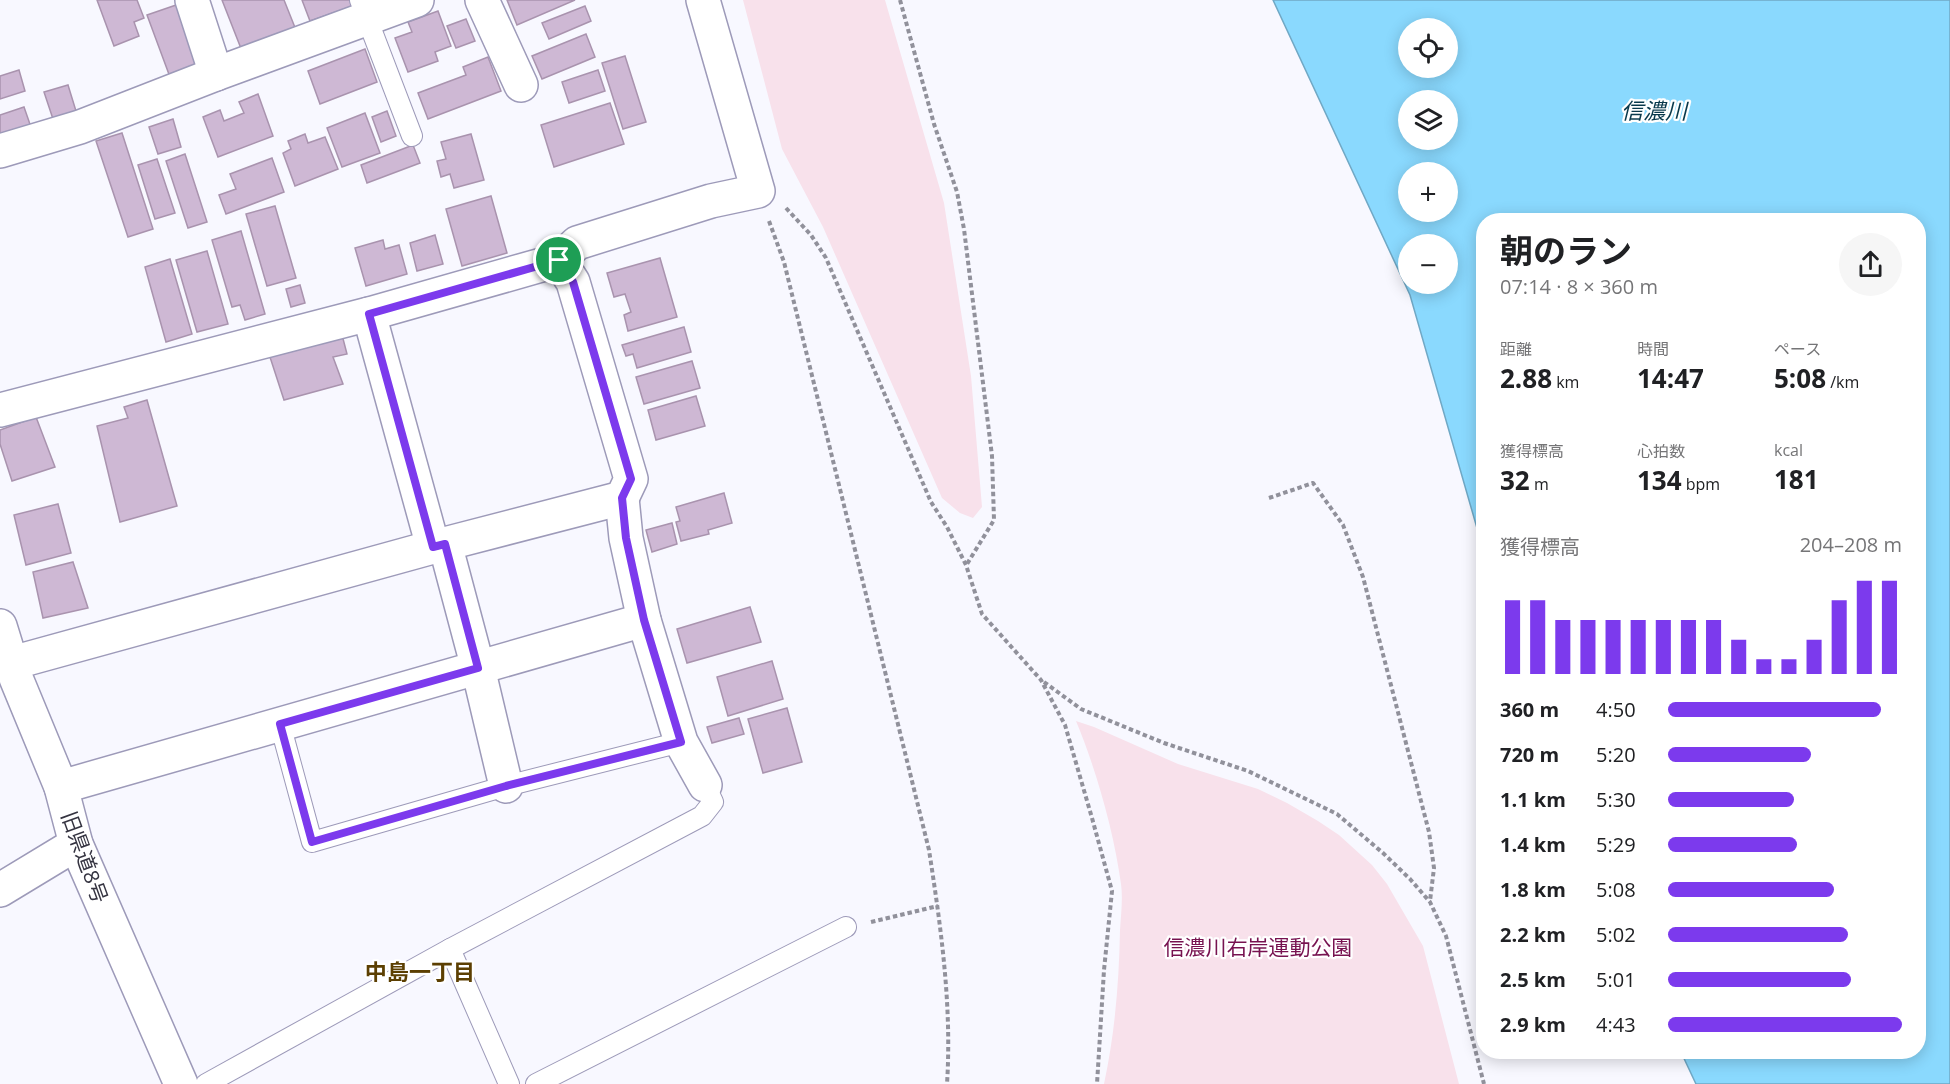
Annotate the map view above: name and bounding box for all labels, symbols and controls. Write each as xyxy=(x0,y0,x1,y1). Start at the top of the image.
map controls xyxy=(1398,18,1458,294)
button: locate xyxy=(1398,18,1458,78)
button: layers xyxy=(1398,90,1458,150)
water label: 信濃川 xyxy=(1621,95,1689,125)
button: + xyxy=(1398,162,1458,222)
text: 朝のラン xyxy=(1500,228,1632,273)
button: share xyxy=(1839,233,1902,296)
pin xyxy=(533,234,584,285)
button: − xyxy=(1398,234,1458,294)
icon: arrive xyxy=(542,243,575,276)
text: 07:14 · 8 × 360 m xyxy=(1500,273,1658,300)
text: 距離 xyxy=(1500,338,1532,360)
text: 時間 xyxy=(1637,338,1669,360)
text: ペース xyxy=(1774,338,1821,360)
text: 2.88 xyxy=(1500,360,1552,396)
text: 14:47 xyxy=(1637,360,1704,396)
text: 5:08 xyxy=(1774,360,1826,396)
text: km xyxy=(1552,371,1579,393)
text: /km xyxy=(1826,371,1859,393)
text: kcal xyxy=(1774,439,1803,461)
text: 獲得標高 xyxy=(1500,440,1564,462)
text: 心拍数 xyxy=(1637,440,1685,462)
text: 181 xyxy=(1774,461,1819,497)
text: 32 xyxy=(1500,462,1530,498)
text: 134 xyxy=(1637,462,1682,498)
text: m xyxy=(1530,473,1549,495)
text: bpm xyxy=(1682,473,1720,495)
text: 204–208 m xyxy=(1800,531,1902,558)
text: 獲得標高 xyxy=(1500,533,1580,560)
text: 360 m xyxy=(1500,696,1559,723)
text: 4:50 xyxy=(1596,696,1636,723)
text: 720 m xyxy=(1500,741,1559,768)
text: 5:20 xyxy=(1596,741,1636,768)
text: 1.1 km xyxy=(1500,786,1566,813)
text: 5:30 xyxy=(1596,786,1636,813)
street label: 旧県道8号 xyxy=(55,807,115,907)
text: 1.4 km xyxy=(1500,831,1566,858)
text: 5:29 xyxy=(1596,831,1636,858)
text: 1.8 km xyxy=(1500,876,1566,903)
text: 5:08 xyxy=(1596,876,1636,903)
text: 2.2 km xyxy=(1500,921,1566,948)
text: 5:02 xyxy=(1596,921,1636,948)
park label: 信濃川右岸運動公園 xyxy=(1164,933,1353,961)
district label: 中島一丁目 xyxy=(365,956,475,986)
text: 2.5 km xyxy=(1500,966,1566,993)
text: 5:01 xyxy=(1596,966,1636,993)
text: 2.9 km xyxy=(1500,1011,1566,1038)
text: 4:43 xyxy=(1596,1011,1636,1038)

